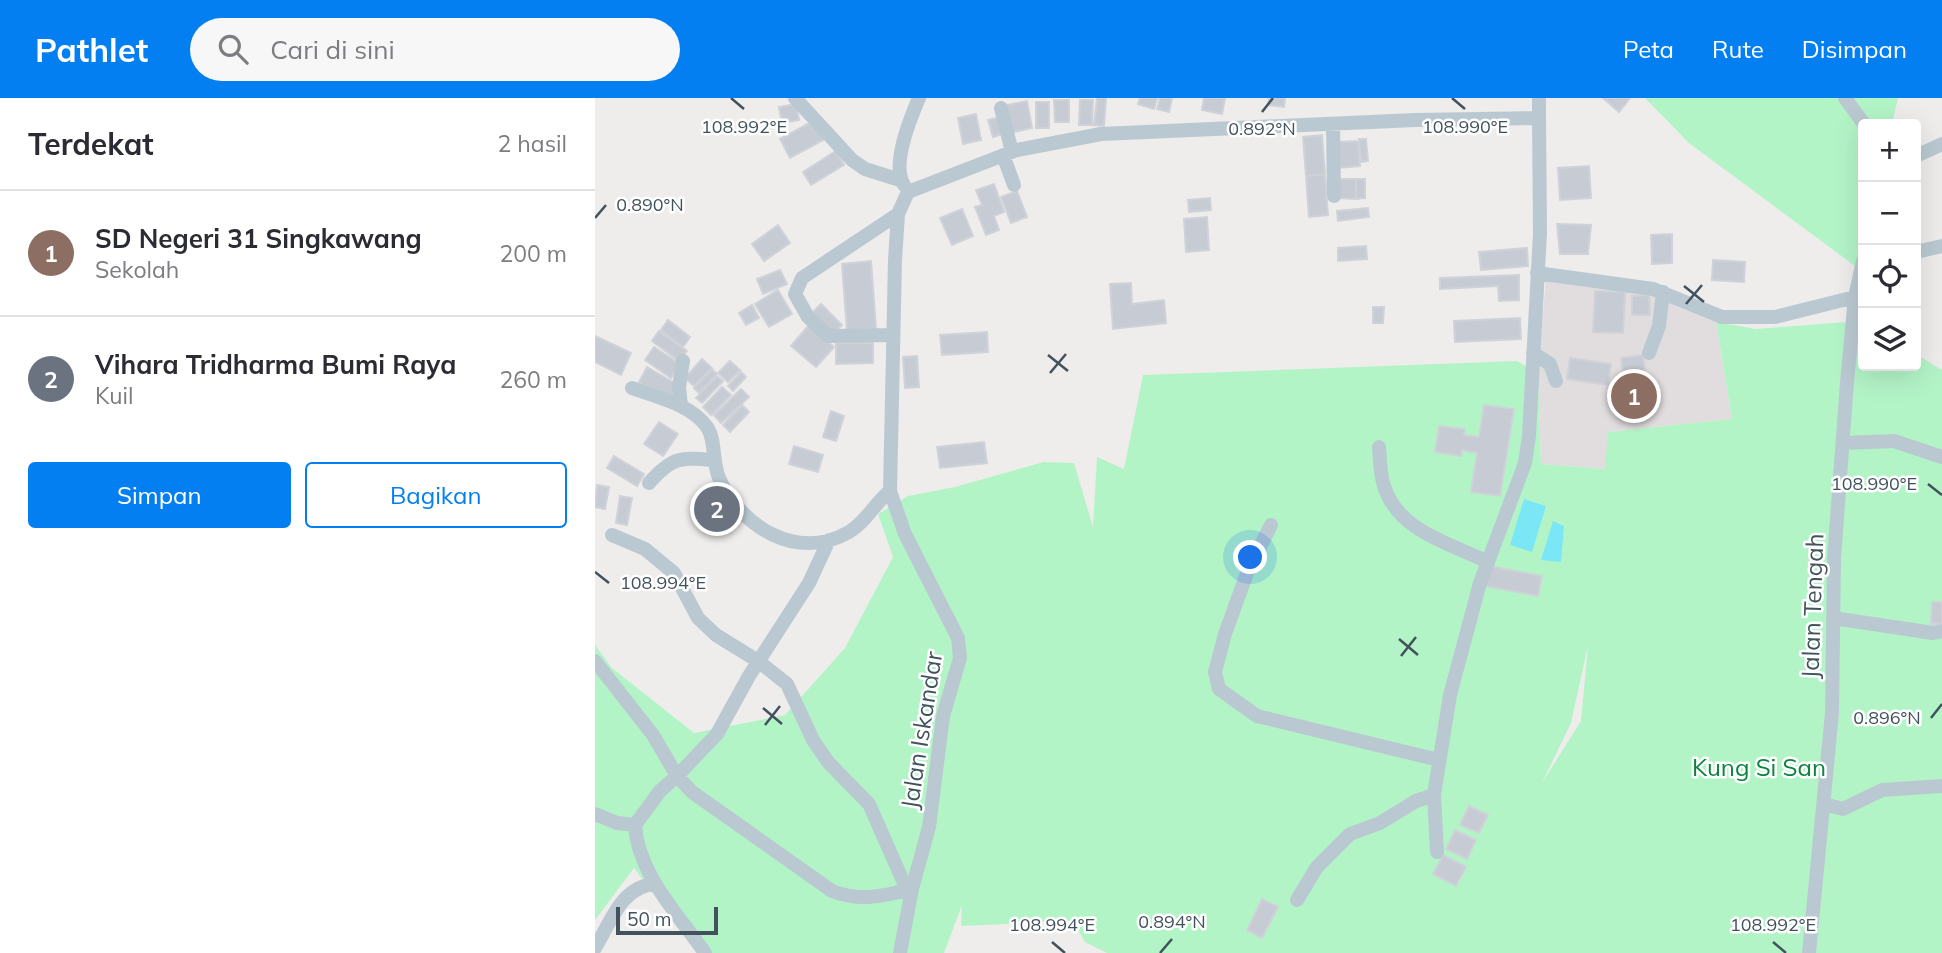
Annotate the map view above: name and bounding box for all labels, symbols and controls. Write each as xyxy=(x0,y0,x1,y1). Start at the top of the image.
search box xyxy=(190,18,680,81)
text: Pathlet xyxy=(35,29,148,70)
icon: search xyxy=(214,30,252,68)
text: Cari di sini xyxy=(270,33,395,66)
text: Peta xyxy=(1623,34,1674,64)
text: Rute xyxy=(1712,34,1764,64)
text: Disimpan xyxy=(1802,34,1907,64)
text: 108.992°E xyxy=(701,115,787,138)
text: 108.990°E xyxy=(1422,115,1508,138)
text: 0.892°N xyxy=(1228,117,1296,140)
map controls xyxy=(1858,119,1921,371)
button: + xyxy=(1858,119,1921,182)
text: Terdekat xyxy=(28,125,154,163)
text: 2 hasil xyxy=(498,129,567,158)
button: − xyxy=(1858,182,1921,245)
text: 0.890°N xyxy=(616,193,684,216)
text: SD Negeri 31 Singkawang xyxy=(95,222,422,255)
text: 1 xyxy=(44,239,58,268)
text: 200 m xyxy=(499,239,567,268)
button: locate xyxy=(1858,245,1921,308)
text: Sekolah xyxy=(95,255,179,284)
button: layers xyxy=(1858,308,1921,371)
text: Vihara Tridharma Bumi Raya xyxy=(95,348,456,381)
text: 2 xyxy=(44,365,58,394)
text: 260 m xyxy=(499,365,567,394)
pin: 1 xyxy=(1611,370,1657,422)
text: Kuil xyxy=(95,381,134,410)
button: Simpan xyxy=(28,462,291,528)
button: Bagikan xyxy=(305,462,567,528)
text: 108.990°E xyxy=(1831,472,1917,495)
pin: 2 xyxy=(694,483,740,535)
street label: Jalan Tengah xyxy=(1794,533,1830,679)
your location xyxy=(1233,540,1267,574)
text: 108.994°E xyxy=(620,571,706,594)
street label: Jalan Iskandar xyxy=(894,649,948,811)
text: 0.896°N xyxy=(1853,706,1921,729)
park label: Kung Si San xyxy=(1692,752,1826,782)
scale bar xyxy=(616,904,717,936)
text: 50 m xyxy=(627,907,671,931)
text: 0.894°N xyxy=(1138,910,1206,933)
text: 108.994°E xyxy=(1009,913,1095,936)
text: 108.992°E xyxy=(1730,913,1816,936)

